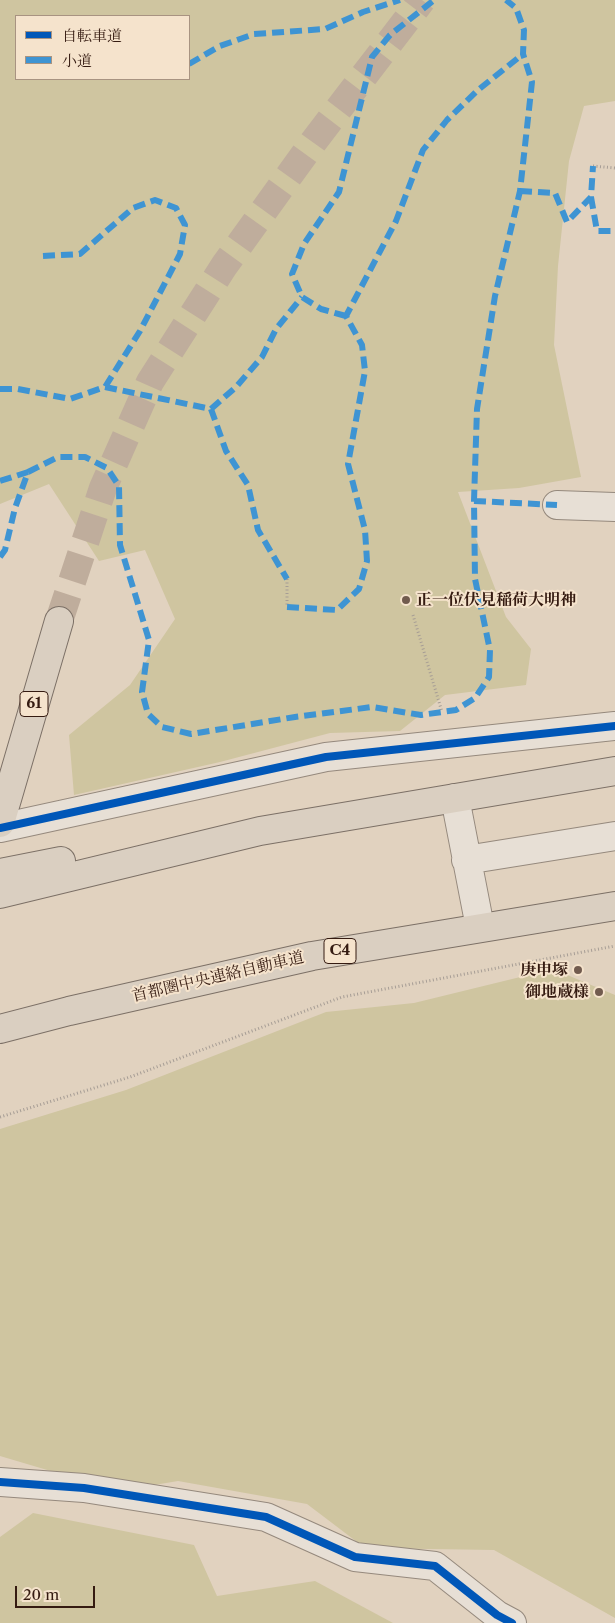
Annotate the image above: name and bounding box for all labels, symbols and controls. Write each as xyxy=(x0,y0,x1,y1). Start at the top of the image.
legend xyxy=(15,15,190,80)
text: 自転車道 xyxy=(62,26,122,45)
text: 小道 xyxy=(62,51,92,70)
place label: 正一位伏見稲荷大明神 xyxy=(416,590,576,610)
marker: 正一位伏見稲荷大明神 xyxy=(400,594,412,606)
road number: 61 xyxy=(20,692,48,716)
road number: C4 xyxy=(324,938,356,964)
street label: 首都圏中央連絡自動車道 xyxy=(130,948,306,1006)
place label: 庚申塚 xyxy=(520,960,568,980)
marker: 庚申塚 xyxy=(572,964,584,976)
place label: 御地蔵様 xyxy=(525,982,589,1002)
marker: 御地蔵様 xyxy=(593,986,605,998)
scale bar xyxy=(18,1576,98,1608)
text: 20 m xyxy=(23,1585,59,1604)

